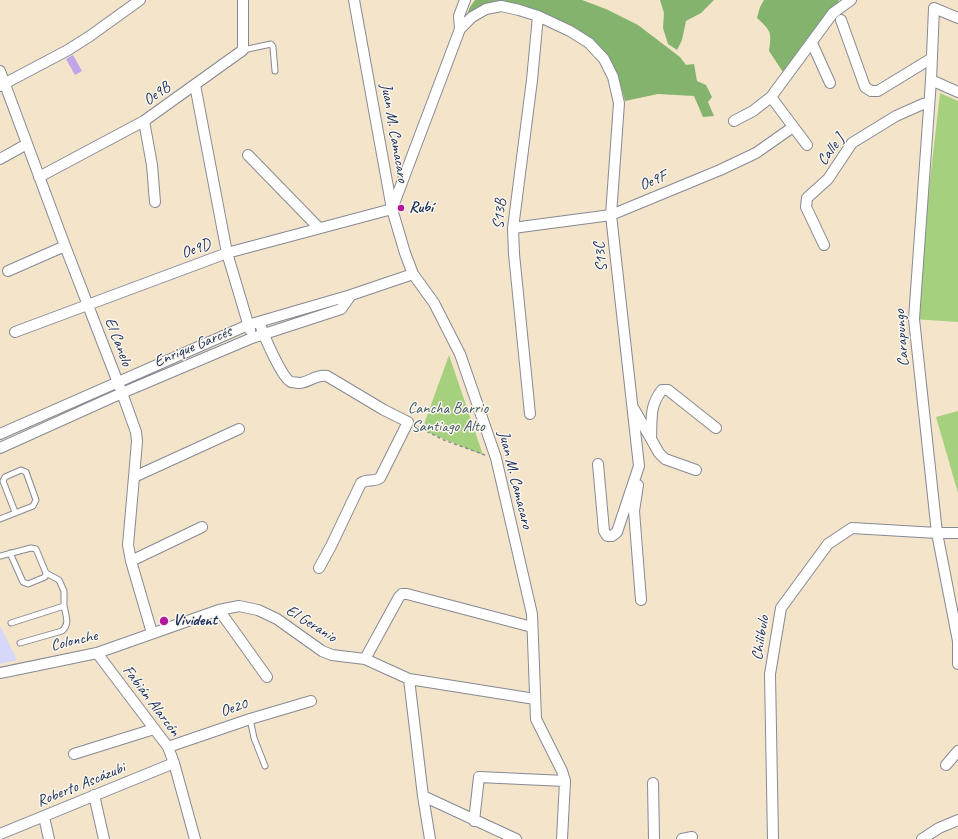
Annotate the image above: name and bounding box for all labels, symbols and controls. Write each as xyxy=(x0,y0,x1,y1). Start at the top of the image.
street label: Oe9B xyxy=(140,78,174,110)
street label: Juan M. Camacaro xyxy=(376,82,412,184)
street label: Calle J xyxy=(813,131,849,169)
street label: Oe9F xyxy=(637,167,669,195)
place label: Rubí xyxy=(409,198,433,218)
street label: S13B xyxy=(489,198,511,230)
marker: Rubí xyxy=(396,203,406,213)
street label: Oe9D xyxy=(179,235,213,263)
street label: S13C xyxy=(590,241,612,273)
street label: Carapungo xyxy=(890,309,914,367)
street label: El Canelo xyxy=(100,315,136,369)
street label: Enrique Garcés xyxy=(151,322,235,372)
park label: Cancha Barrio Santiago Alto xyxy=(408,399,488,437)
street label: Juan M. Camacaro xyxy=(494,429,536,531)
street label: El Geranio xyxy=(282,601,340,647)
place label: Vivident xyxy=(173,611,217,631)
street label: Chilibulo xyxy=(748,614,774,662)
marker: Vivident xyxy=(158,615,170,627)
street label: Colonche xyxy=(49,626,99,656)
street label: Fabián Alarcón xyxy=(118,662,184,740)
street label: Oe20 xyxy=(218,695,250,721)
street label: Roberto Ascázubi xyxy=(34,759,128,811)

